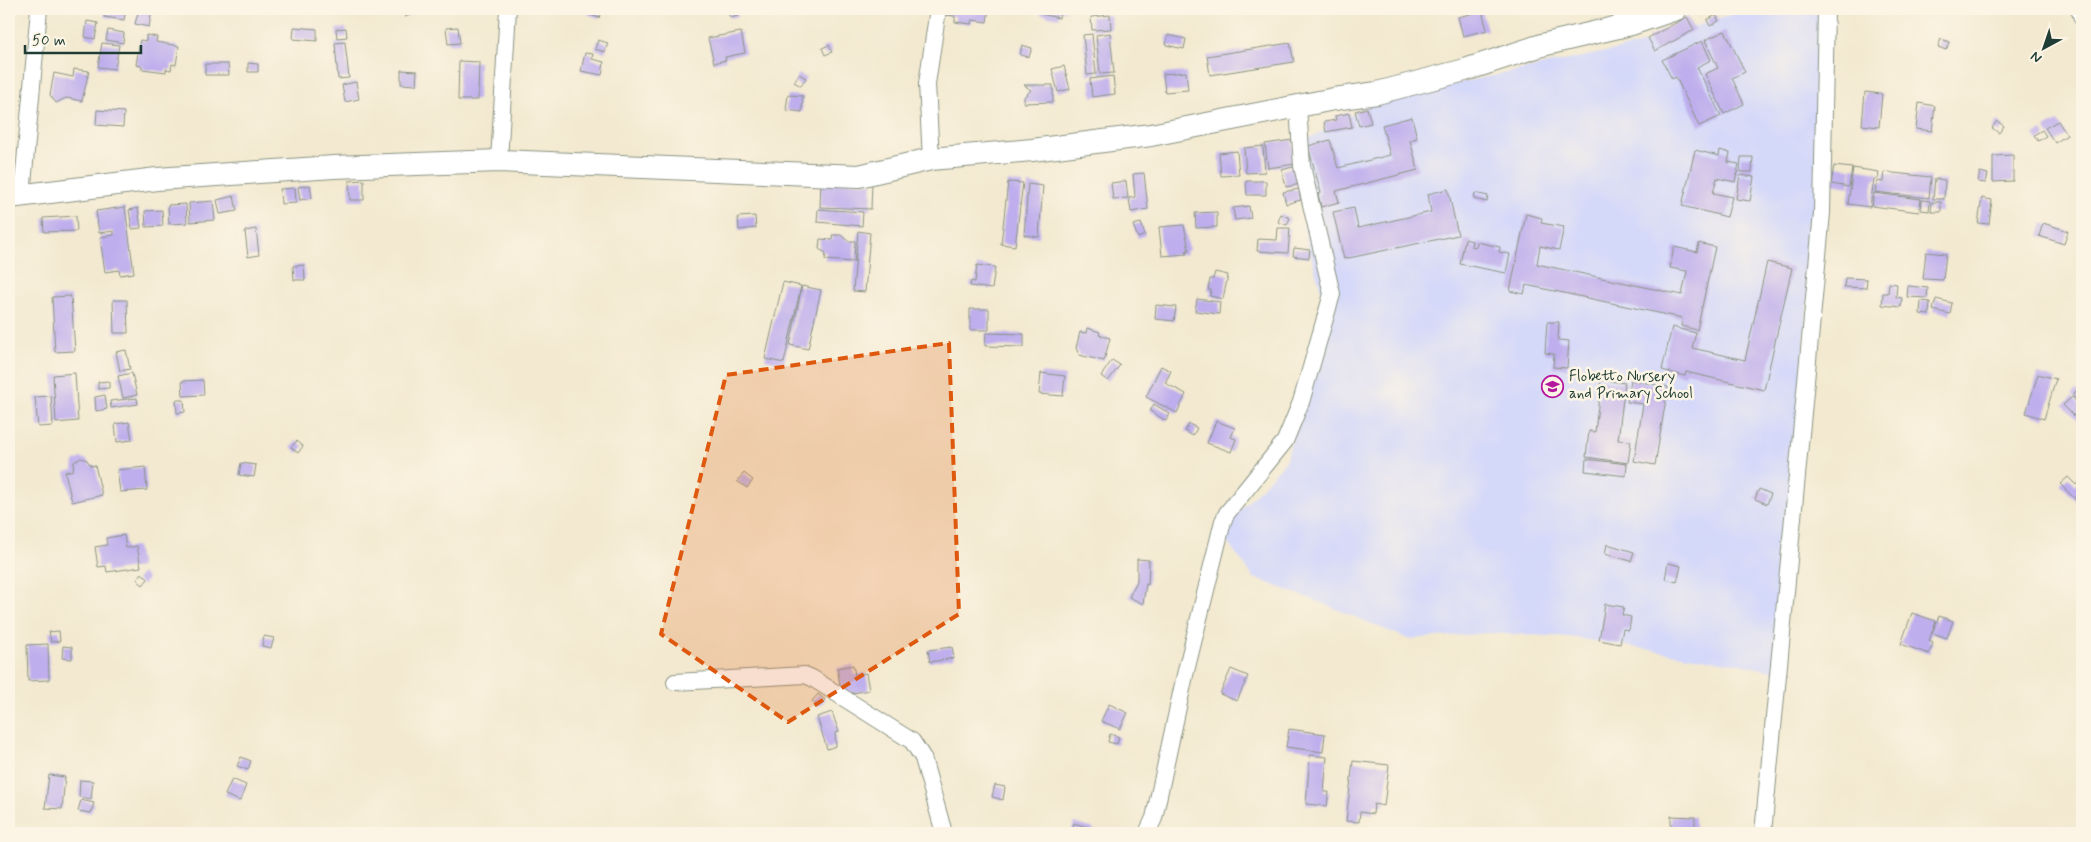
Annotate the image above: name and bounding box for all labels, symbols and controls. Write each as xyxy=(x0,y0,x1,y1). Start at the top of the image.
scale bar xyxy=(25,22,141,54)
north arrow xyxy=(2018,22,2068,72)
text: 50 m xyxy=(32,31,66,51)
text: N xyxy=(2027,47,2046,67)
place label: Flobetto Nursery and Primary School xyxy=(1569,367,1693,404)
school or university icon: Flobetto Nursery and Primary School xyxy=(1541,374,1565,398)

